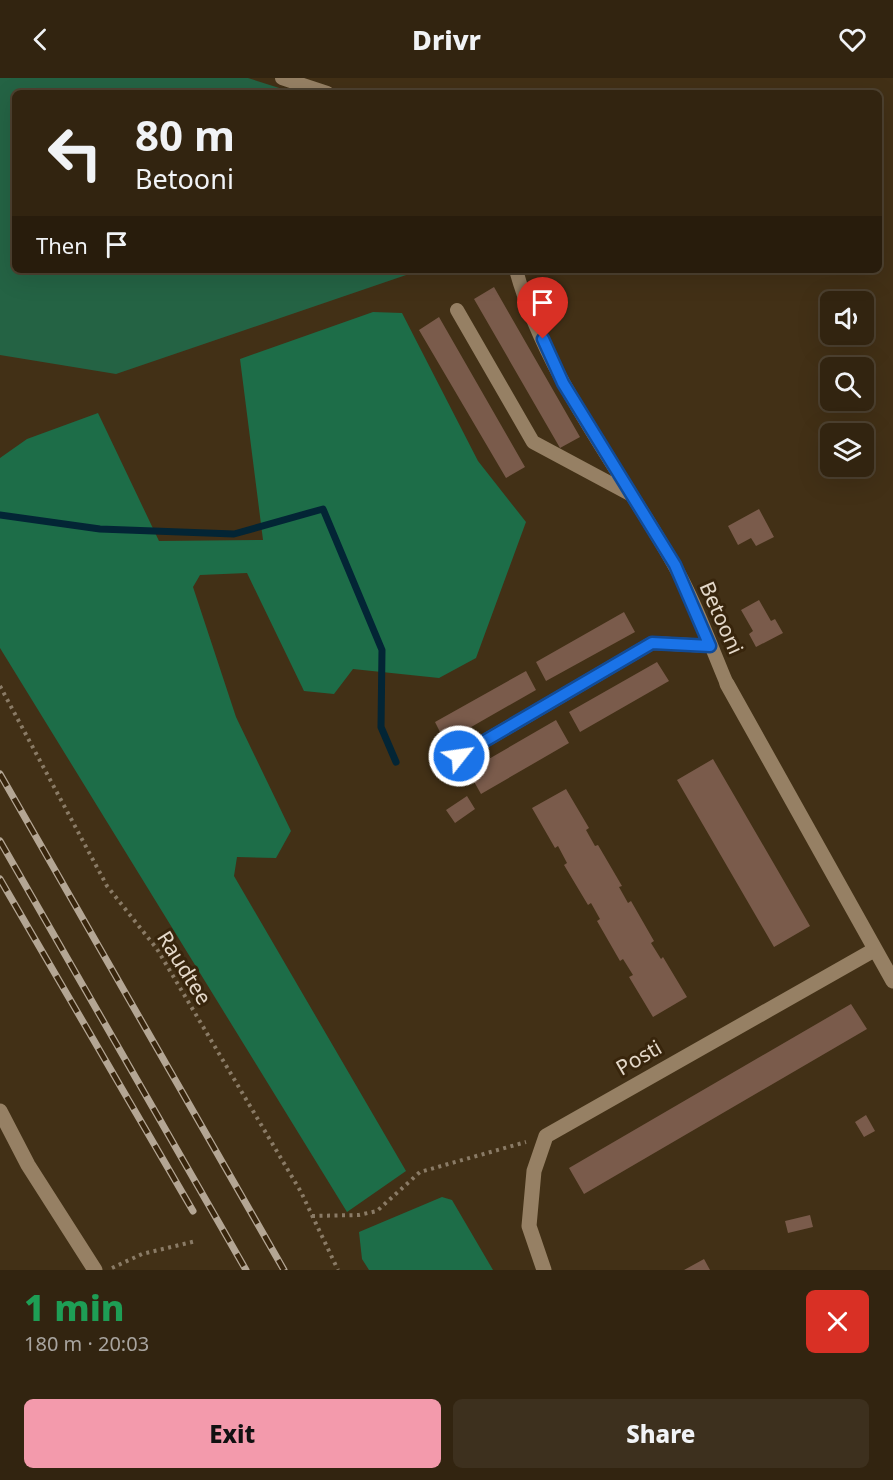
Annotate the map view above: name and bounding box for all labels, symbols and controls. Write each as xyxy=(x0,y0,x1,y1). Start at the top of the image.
text: Drivr xyxy=(412,21,481,58)
icon: back xyxy=(24,23,57,56)
icon: heart xyxy=(836,23,869,56)
text: 80 m xyxy=(135,106,235,163)
icon: left xyxy=(36,114,114,192)
text: Betooni xyxy=(135,160,234,197)
icon: arrive xyxy=(100,228,133,261)
text: Then xyxy=(36,230,88,260)
pin xyxy=(517,277,568,339)
icon: arrive xyxy=(526,286,559,319)
map controls xyxy=(820,291,874,477)
button: sound xyxy=(820,291,874,345)
button: search xyxy=(820,357,874,411)
button: layers xyxy=(820,423,874,477)
street label: Betooni xyxy=(693,577,750,658)
position arrow xyxy=(427,724,491,788)
street label: Raudtee xyxy=(151,925,218,1010)
street label: Posti xyxy=(611,1033,666,1081)
text: 1 min xyxy=(24,1283,125,1332)
button: close xyxy=(806,1290,869,1353)
text: 180 m · 20:03 xyxy=(24,1330,149,1357)
button: Exit xyxy=(24,1399,441,1468)
button: Share xyxy=(453,1399,869,1468)

